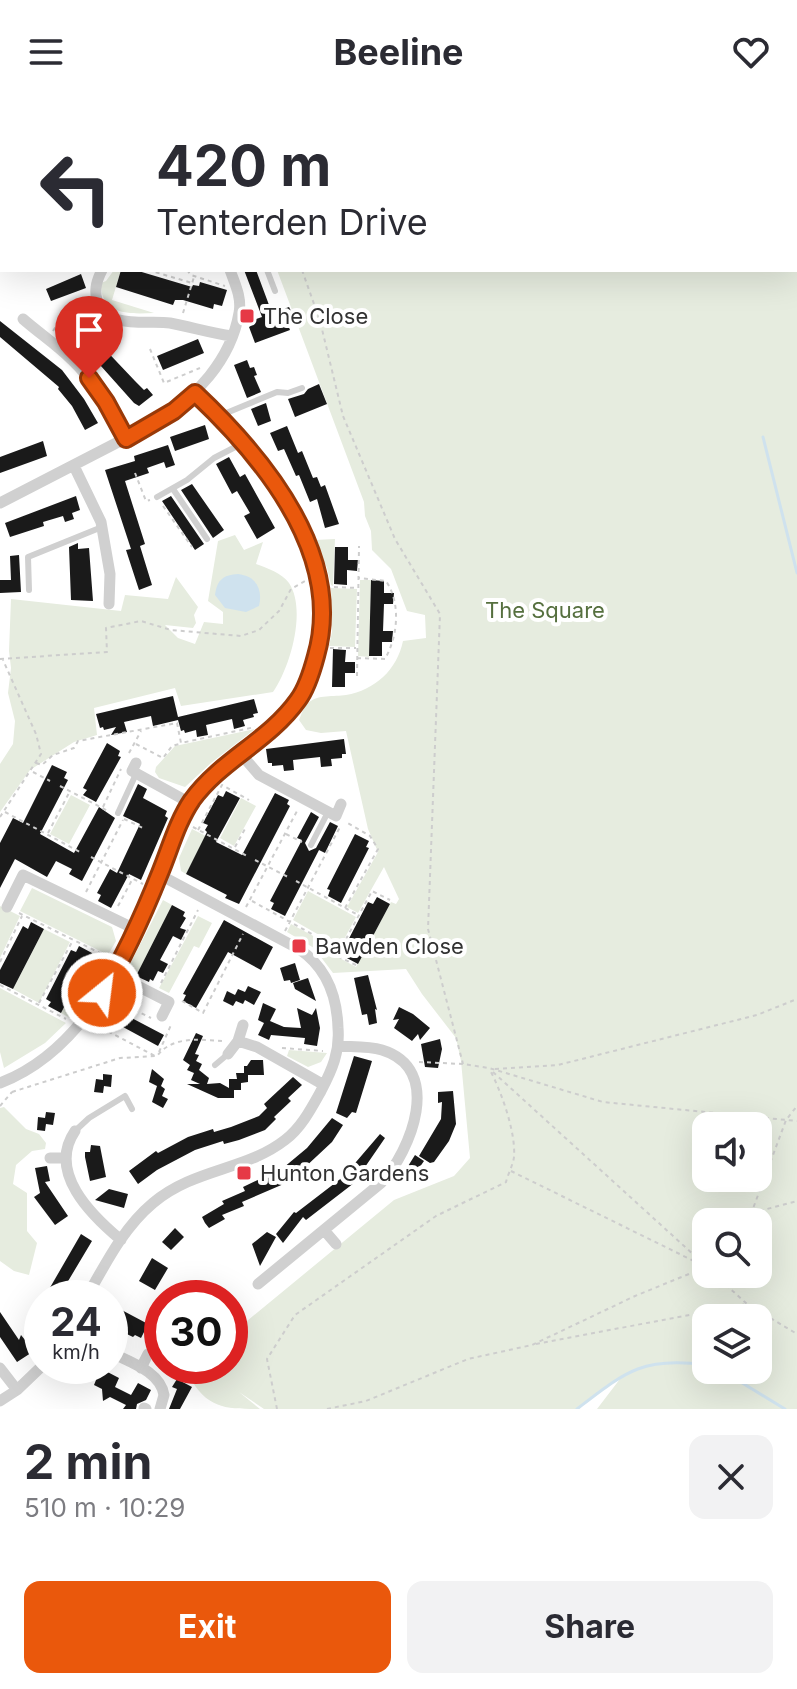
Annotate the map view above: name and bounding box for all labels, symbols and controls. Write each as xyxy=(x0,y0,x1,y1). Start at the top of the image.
icon: menu xyxy=(24,30,68,74)
text: Beeline xyxy=(333,30,464,74)
icon: heart xyxy=(729,30,773,74)
text: 420 m xyxy=(156,132,331,200)
icon: left xyxy=(24,136,128,240)
text: Tenterden Drive xyxy=(156,200,428,244)
pin xyxy=(55,296,123,378)
place label: The Close xyxy=(263,303,368,329)
marker: The Close xyxy=(238,307,256,325)
icon: arrive xyxy=(67,308,111,352)
park label: The Square xyxy=(485,597,605,623)
place label: Bawden Close xyxy=(315,933,464,959)
marker: Bawden Close xyxy=(290,937,308,955)
position arrow xyxy=(60,951,144,1035)
map controls xyxy=(692,1112,772,1384)
button: sound xyxy=(692,1112,772,1192)
place label: Hunton Gardens xyxy=(260,1160,429,1186)
marker: Hunton Gardens xyxy=(235,1164,253,1182)
button: search xyxy=(692,1208,772,1288)
speed limit sign: 30 xyxy=(144,1280,248,1384)
text: 24 xyxy=(50,1297,102,1346)
button: layers xyxy=(692,1304,772,1384)
text: km/h xyxy=(52,1340,100,1364)
text: 2 min xyxy=(24,1432,152,1491)
button: close xyxy=(689,1435,773,1519)
text: 510 m · 10:29 xyxy=(24,1492,185,1523)
button: Exit xyxy=(24,1581,391,1673)
button: Share xyxy=(407,1581,773,1673)

